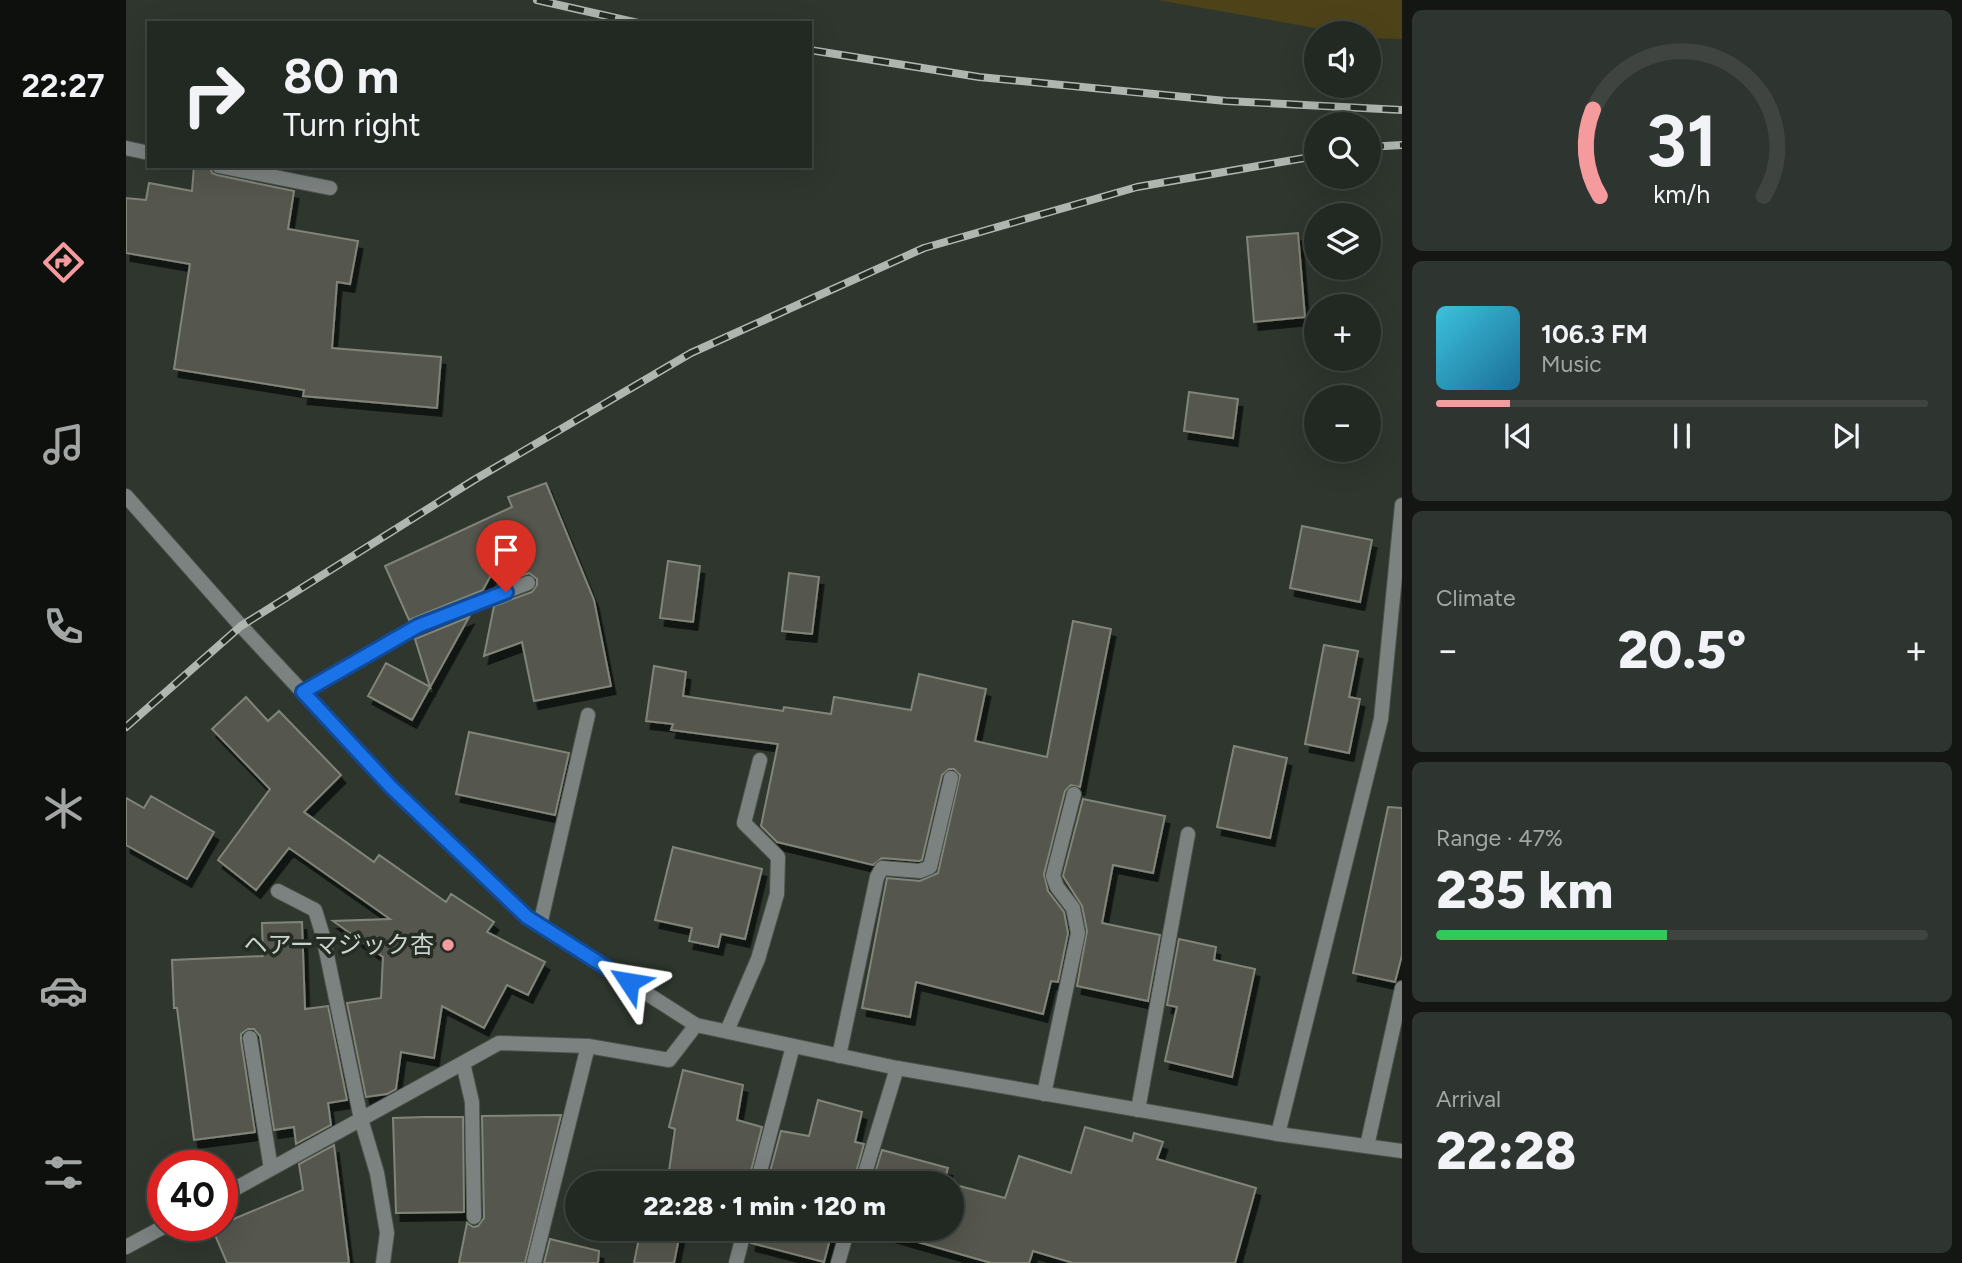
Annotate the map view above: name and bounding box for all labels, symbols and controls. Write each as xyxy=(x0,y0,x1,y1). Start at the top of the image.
map controls xyxy=(1304,21,1381,462)
button: sound xyxy=(1304,21,1381,98)
text: 80 m xyxy=(283,46,399,105)
icon: right xyxy=(168,49,259,140)
text: 22:27 xyxy=(21,67,105,105)
text: 31 xyxy=(1646,98,1718,185)
text: Turn right xyxy=(283,106,421,144)
button: search xyxy=(1304,112,1381,189)
text: km/h xyxy=(1653,179,1711,209)
button: layers xyxy=(1304,203,1381,280)
icon: directions xyxy=(39,238,88,287)
button: + xyxy=(1304,294,1381,371)
text: 106.3 FM xyxy=(1541,318,1648,350)
text: Music xyxy=(1541,350,1602,378)
button: − xyxy=(1304,385,1381,462)
icon: previous xyxy=(1499,417,1537,455)
icon: pause xyxy=(1663,417,1701,455)
icon: next xyxy=(1827,417,1865,455)
icon: music xyxy=(39,420,88,469)
pin xyxy=(476,520,536,592)
icon: arrive xyxy=(487,531,525,569)
text: Climate xyxy=(1436,584,1515,612)
icon: phone xyxy=(39,602,88,651)
text: 20.5° xyxy=(1618,619,1746,681)
text: − xyxy=(1436,627,1460,673)
text: + xyxy=(1904,627,1928,673)
icon: climate xyxy=(39,784,88,833)
text: Range · 47% xyxy=(1436,824,1563,852)
text: 235 km xyxy=(1436,859,1613,921)
place label: ヘアーマジック杏 xyxy=(243,930,434,959)
marker: ヘアーマジック杏 xyxy=(440,937,456,953)
position arrow xyxy=(592,945,666,1019)
icon: car xyxy=(39,966,88,1015)
text: Arrival xyxy=(1436,1085,1501,1113)
text: 22:28 xyxy=(1436,1120,1576,1182)
icon: filters xyxy=(39,1148,88,1197)
speed limit sign: 40 xyxy=(147,1150,238,1241)
text: 22:28 · 1 min · 120 m xyxy=(643,1190,886,1222)

